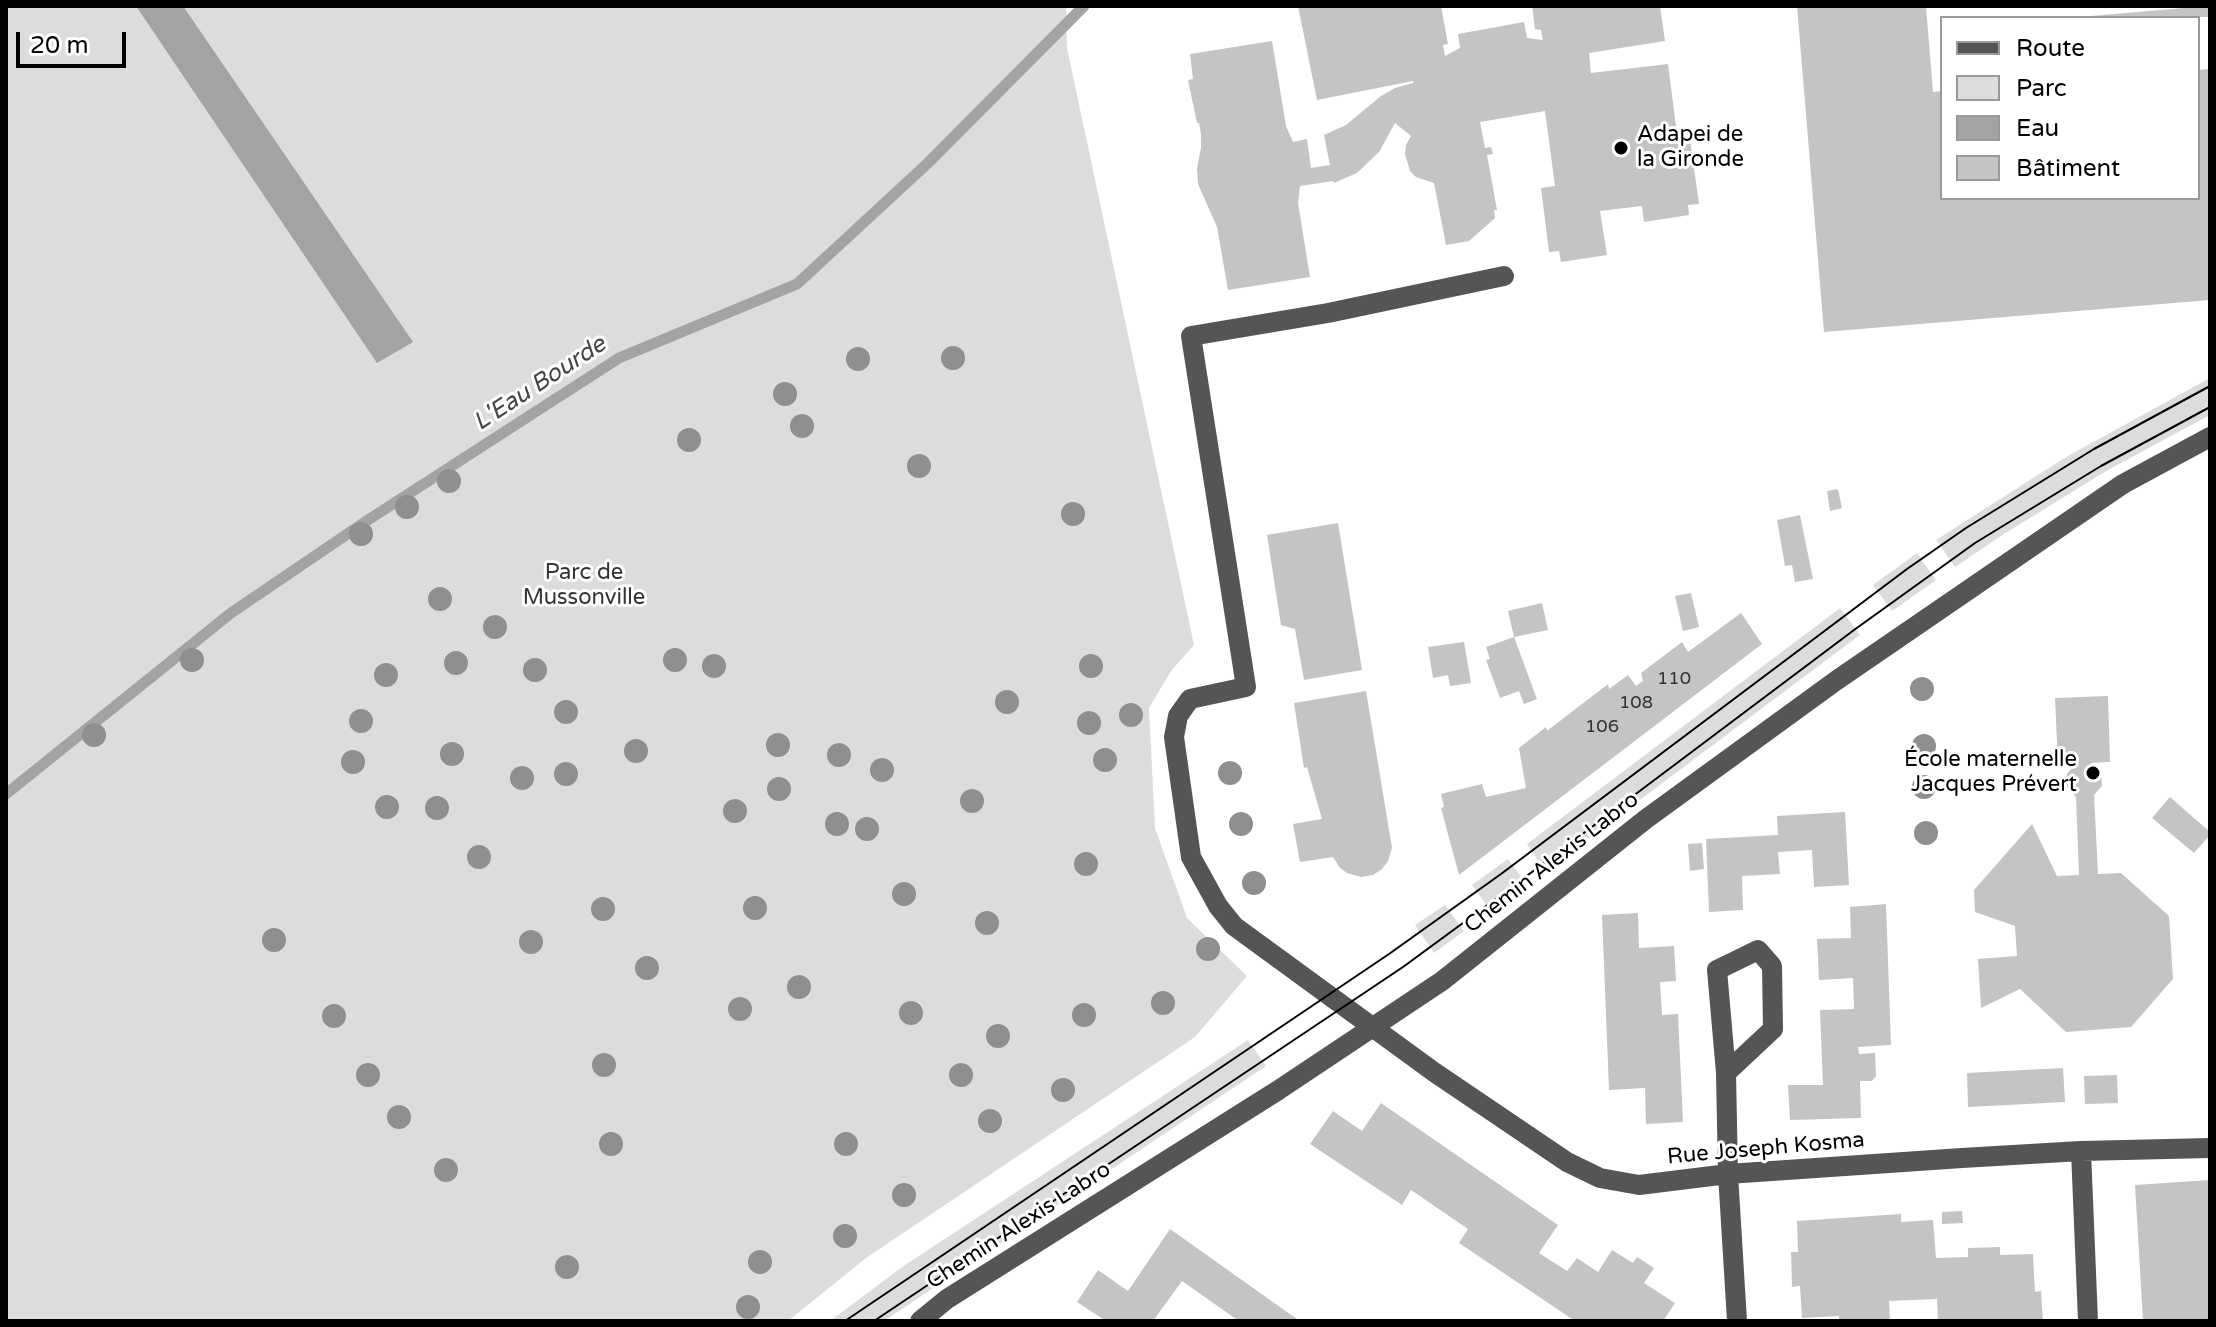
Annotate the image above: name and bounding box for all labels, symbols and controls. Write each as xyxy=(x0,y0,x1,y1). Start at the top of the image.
scale bar xyxy=(20,16,130,66)
legend xyxy=(1940,16,2200,200)
text: 20 m xyxy=(30,31,88,60)
text: Route xyxy=(2016,34,2085,63)
text: Parc xyxy=(2016,74,2067,103)
text: Eau xyxy=(2016,114,2059,143)
place label: Adapei de la Gironde xyxy=(1637,122,1744,174)
marker: Adapei de la Gironde xyxy=(1612,139,1630,157)
text: Bâtiment xyxy=(2016,154,2120,183)
water label: L'Eau Bourde xyxy=(468,331,612,437)
park label: Parc de Mussonville xyxy=(523,560,645,612)
house number: 110 xyxy=(1657,668,1691,690)
house number: 108 xyxy=(1619,692,1653,714)
house number: 106 xyxy=(1585,716,1619,738)
place label: École maternelle Jacques Prévert xyxy=(1904,747,2077,798)
marker: École maternelle Jacques Prévert xyxy=(2084,764,2102,782)
street label: Chemin Alexis Labro xyxy=(1460,787,1644,939)
street label: Rue Joseph Kosma xyxy=(1666,1127,1866,1171)
street label: Chemin Alexis Labro xyxy=(922,1157,1116,1295)

